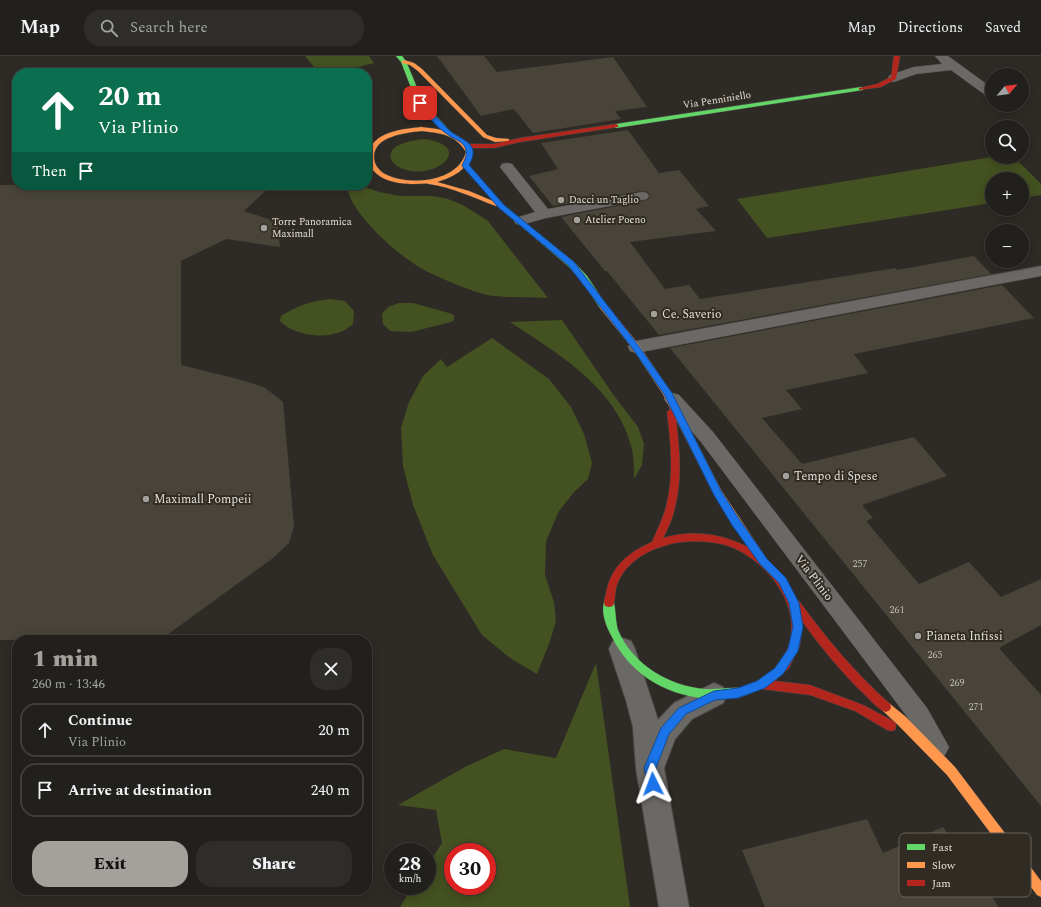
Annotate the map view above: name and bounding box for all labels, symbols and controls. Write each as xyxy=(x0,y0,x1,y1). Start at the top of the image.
search box xyxy=(84,10,364,46)
text: Map xyxy=(20,13,60,42)
text: Search here xyxy=(130,16,208,39)
icon: search xyxy=(98,17,120,39)
text: Map xyxy=(848,17,876,38)
text: Directions xyxy=(898,17,963,38)
text: Saved xyxy=(985,17,1021,38)
north arrow xyxy=(985,68,1029,112)
map controls xyxy=(985,68,1029,268)
text: 20 m xyxy=(98,75,162,118)
icon: ahead xyxy=(32,84,84,136)
pin xyxy=(403,86,437,120)
street label: Via Penniniello xyxy=(682,87,752,113)
icon: arrive xyxy=(409,92,431,114)
text: Via Plinio xyxy=(98,114,178,141)
button: search xyxy=(985,120,1029,164)
text: Then xyxy=(32,160,67,183)
icon: arrive xyxy=(75,160,97,182)
button: + xyxy=(985,172,1029,216)
place label: Dacci un Taglio xyxy=(569,192,639,208)
marker: Dacci un Taglio xyxy=(556,195,566,205)
place label: Atelier Poeno xyxy=(585,212,646,228)
place label: Torre Panoramica Maximall xyxy=(272,214,352,242)
marker: Atelier Poeno xyxy=(572,215,582,225)
marker: Torre Panoramica Maximall xyxy=(259,223,269,233)
button: − xyxy=(985,224,1029,268)
place label: Ce. Saverio xyxy=(662,305,721,324)
marker: Ce. Saverio xyxy=(649,309,659,319)
place label: Tempo di Spese xyxy=(794,467,878,486)
marker: Tempo di Spese xyxy=(781,471,791,481)
place label: Maximall Pompeii xyxy=(154,490,252,509)
marker: Maximall Pompeii xyxy=(141,494,151,504)
street label: Via Plinio xyxy=(790,551,838,605)
house number: 257 xyxy=(853,556,868,572)
house number: 261 xyxy=(890,602,905,618)
place label: Pianeta Infissi xyxy=(926,627,1003,646)
marker: Pianeta Infissi xyxy=(913,631,923,641)
text: 1 min xyxy=(32,641,98,677)
house number: 265 xyxy=(928,647,943,663)
button: close xyxy=(310,648,352,690)
text: 260 m · 13:46 xyxy=(32,674,105,694)
house number: 269 xyxy=(950,675,965,691)
house number: 271 xyxy=(969,699,984,715)
text: Continue xyxy=(68,709,133,732)
icon: ahead xyxy=(34,719,56,741)
text: 20 m xyxy=(318,719,350,742)
text: Via Plinio xyxy=(68,732,126,752)
position arrow xyxy=(632,763,674,805)
icon: arrive xyxy=(34,779,56,801)
text: Arrive at destination xyxy=(68,779,212,802)
text: 240 m xyxy=(311,779,350,802)
legend xyxy=(899,833,1031,897)
text: Fast xyxy=(932,839,953,856)
button: Exit xyxy=(32,841,188,887)
button: Share xyxy=(196,841,352,887)
speed limit sign: 30 xyxy=(444,843,496,895)
text: 28 xyxy=(399,849,421,879)
text: Slow xyxy=(932,857,956,874)
text: km/h xyxy=(399,871,421,887)
text: Jam xyxy=(932,875,951,892)

